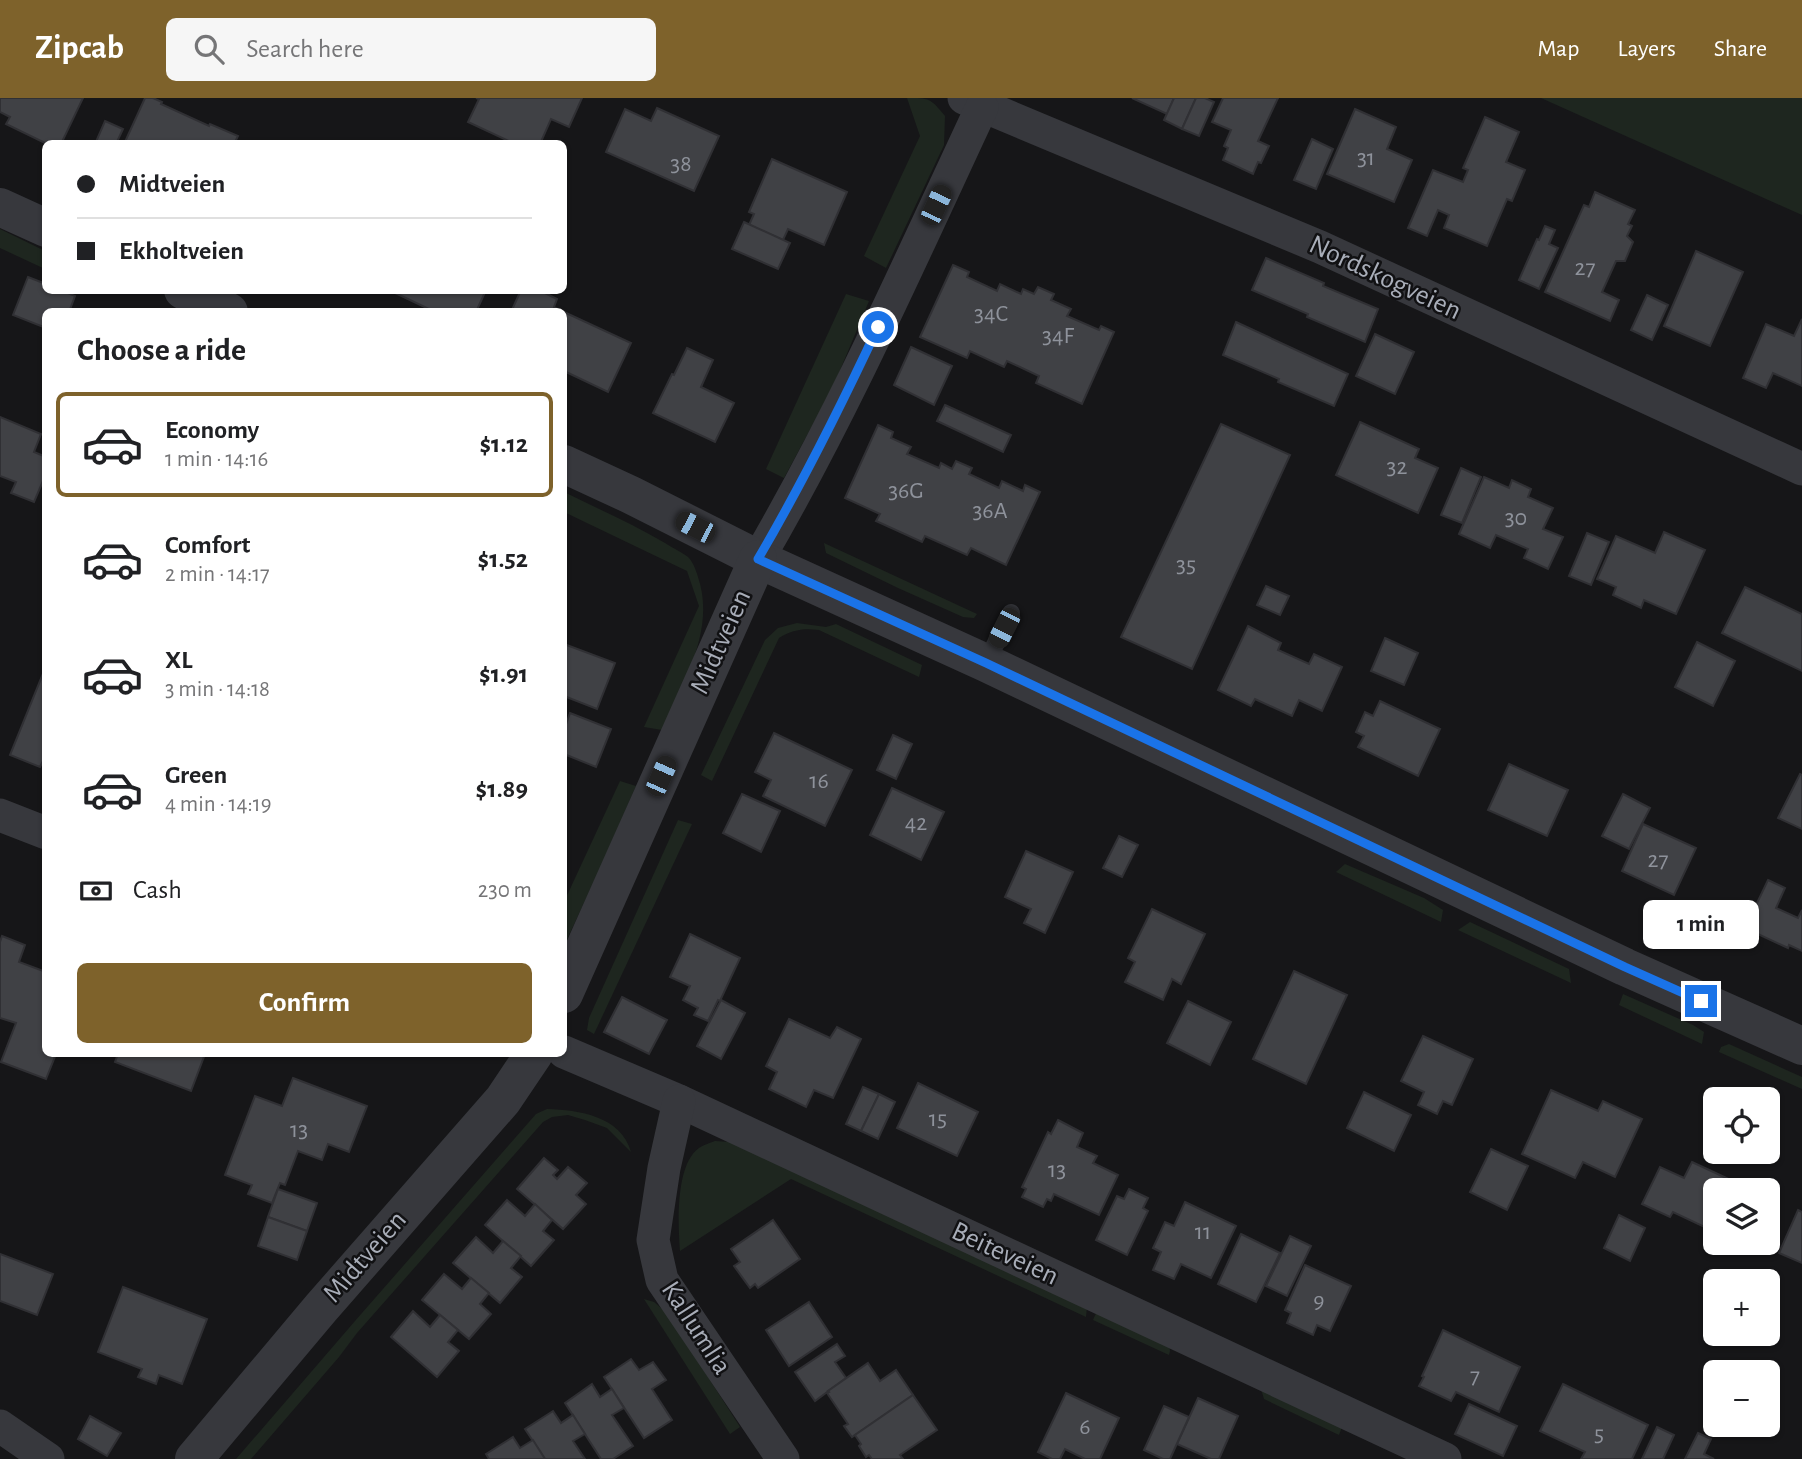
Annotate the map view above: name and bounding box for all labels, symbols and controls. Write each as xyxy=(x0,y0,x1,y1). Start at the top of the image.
search box xyxy=(166,18,656,81)
icon: search xyxy=(190,30,228,68)
text: Zipcab xyxy=(35,32,124,65)
text: Search here xyxy=(246,36,364,62)
text: Map xyxy=(1537,37,1579,61)
text: Layers xyxy=(1617,37,1676,61)
text: Share xyxy=(1714,37,1767,61)
house number: 31 xyxy=(1357,146,1375,170)
house number: 38 xyxy=(670,152,692,176)
text: Midtveien xyxy=(119,171,225,197)
car xyxy=(918,182,955,228)
street label: Nordskogveien xyxy=(1305,231,1465,325)
text: Ekholtveien xyxy=(119,238,244,264)
house number: 27 xyxy=(1575,256,1595,280)
house number: 34C xyxy=(974,302,1008,326)
route start xyxy=(862,311,894,343)
house number: 34F xyxy=(1042,324,1075,348)
text: Choose a ride xyxy=(77,334,246,366)
icon: car xyxy=(81,413,144,476)
text: Economy xyxy=(165,417,259,443)
text: $1.12 xyxy=(479,431,528,457)
text: 1 min · 14:16 xyxy=(165,448,268,471)
house number: 32 xyxy=(1387,455,1407,479)
house number: 36G xyxy=(888,479,924,503)
house number: 36A xyxy=(972,499,1008,523)
house number: 30 xyxy=(1505,506,1527,530)
car xyxy=(672,508,719,546)
icon: car xyxy=(81,528,144,591)
text: Comfort xyxy=(165,532,250,558)
text: $1.52 xyxy=(478,546,528,572)
house number: 35 xyxy=(1176,553,1196,577)
text: 2 min · 14:17 xyxy=(165,563,270,586)
street label: Midtveien xyxy=(686,586,756,698)
car xyxy=(986,605,1023,651)
icon: car xyxy=(81,643,144,706)
text: XL xyxy=(165,647,192,673)
text: $1.91 xyxy=(479,661,528,687)
text: 3 min · 14:18 xyxy=(165,678,270,701)
car xyxy=(643,753,680,799)
icon: car xyxy=(81,758,144,821)
text: Green xyxy=(165,762,227,788)
house number: 16 xyxy=(809,769,829,793)
text: $1.89 xyxy=(476,776,528,802)
text: 4 min · 14:19 xyxy=(165,793,272,816)
house number: 42 xyxy=(905,811,927,835)
house number: 27 xyxy=(1648,848,1668,872)
icon: cash xyxy=(77,872,115,910)
text: Cash xyxy=(133,877,182,903)
text: 230 m xyxy=(478,879,532,902)
callout: 1 min xyxy=(1643,900,1759,948)
text: 1 min xyxy=(1677,913,1725,936)
button: Confirm xyxy=(77,963,532,1043)
route end xyxy=(1685,985,1717,1017)
map controls xyxy=(1703,1087,1780,1437)
button: locate xyxy=(1703,1087,1780,1164)
house number: 15 xyxy=(929,1107,947,1131)
house number: 13 xyxy=(290,1118,308,1142)
house number: 13 xyxy=(1048,1158,1066,1182)
button: layers xyxy=(1703,1178,1780,1255)
street label: Midtveien xyxy=(318,1206,412,1308)
street label: Beiteveien xyxy=(947,1217,1063,1291)
house number: 11 xyxy=(1195,1220,1211,1244)
button: + xyxy=(1703,1269,1780,1346)
street label: Kallumlia xyxy=(656,1276,736,1380)
house number: 9 xyxy=(1313,1289,1325,1313)
button: − xyxy=(1703,1360,1780,1437)
house number: 7 xyxy=(1470,1364,1480,1388)
house number: 6 xyxy=(1079,1415,1091,1439)
house number: 5 xyxy=(1594,1422,1604,1446)

